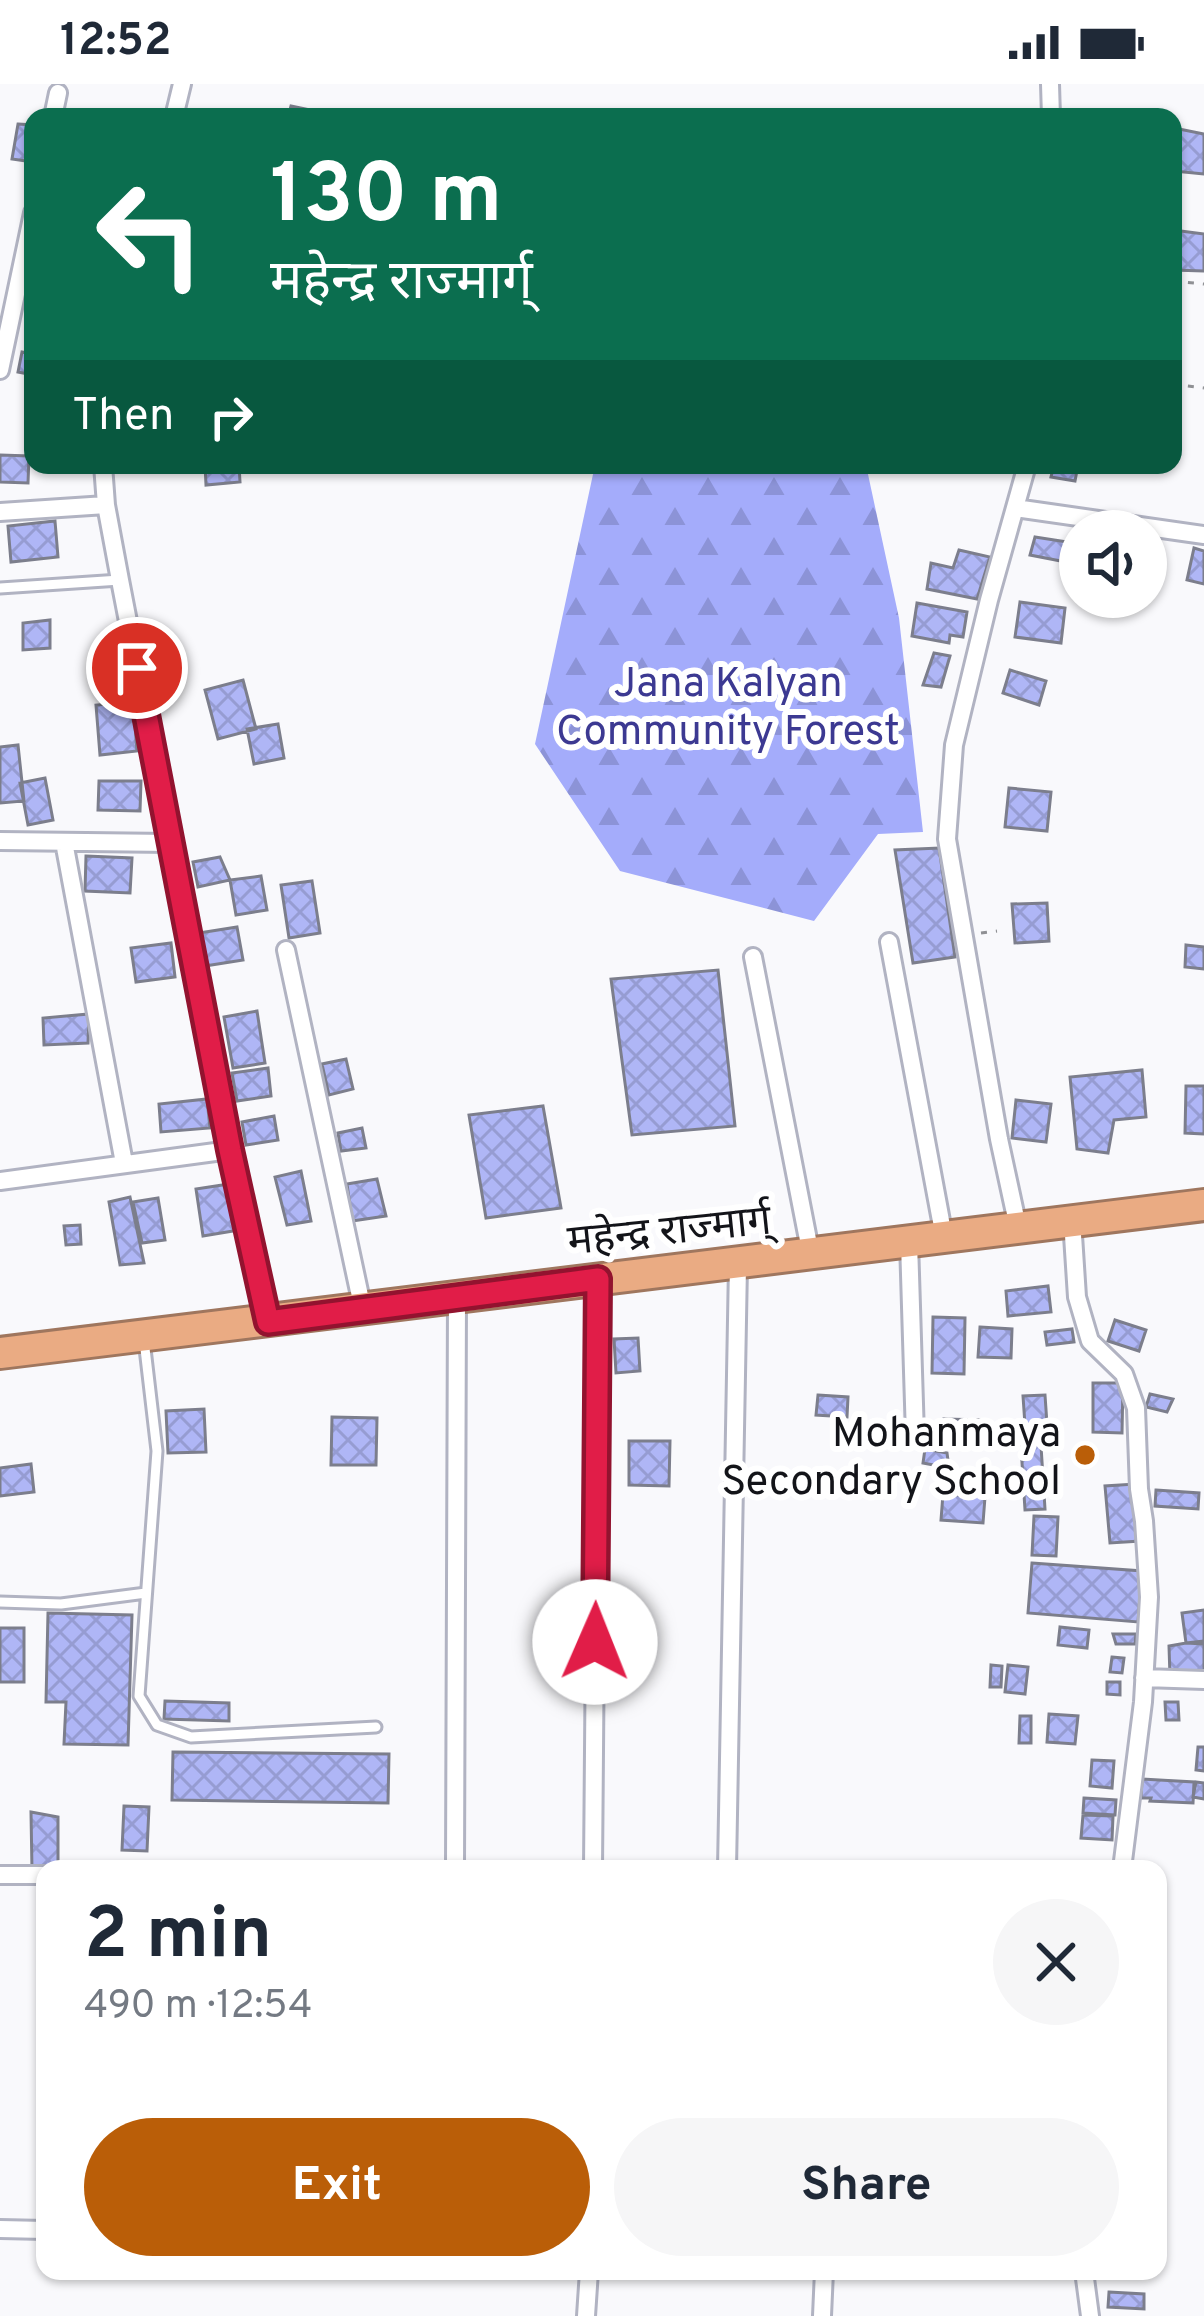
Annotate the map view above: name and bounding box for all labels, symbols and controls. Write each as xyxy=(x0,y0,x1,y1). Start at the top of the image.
text: 12:52 xyxy=(60,14,171,71)
text: 130 m xyxy=(270,146,502,252)
icon: left xyxy=(72,156,228,312)
text: महेन्द्र राज्मार्ग् xyxy=(270,250,533,319)
icon: right xyxy=(198,384,264,450)
text: Then xyxy=(72,389,174,446)
map controls xyxy=(1059,510,1167,618)
button: sound xyxy=(1059,510,1167,618)
pin xyxy=(86,617,188,719)
icon: arrive xyxy=(104,635,170,701)
park label: Jana Kalyan Community Forest xyxy=(556,659,900,760)
street label: महेन्द्र राज्मार्ग् xyxy=(565,1195,780,1271)
place label: Mohanmaya Secondary School xyxy=(721,1409,1061,1510)
marker: Mohanmaya Secondary School xyxy=(1072,1442,1098,1468)
position arrow xyxy=(532,1579,658,1705)
text: 2 min xyxy=(84,1892,272,1984)
button: close xyxy=(993,1899,1119,2025)
text: 490 m · 12:54 xyxy=(84,1983,313,2032)
button: Exit xyxy=(84,2118,590,2256)
button: Share xyxy=(614,2118,1119,2256)

